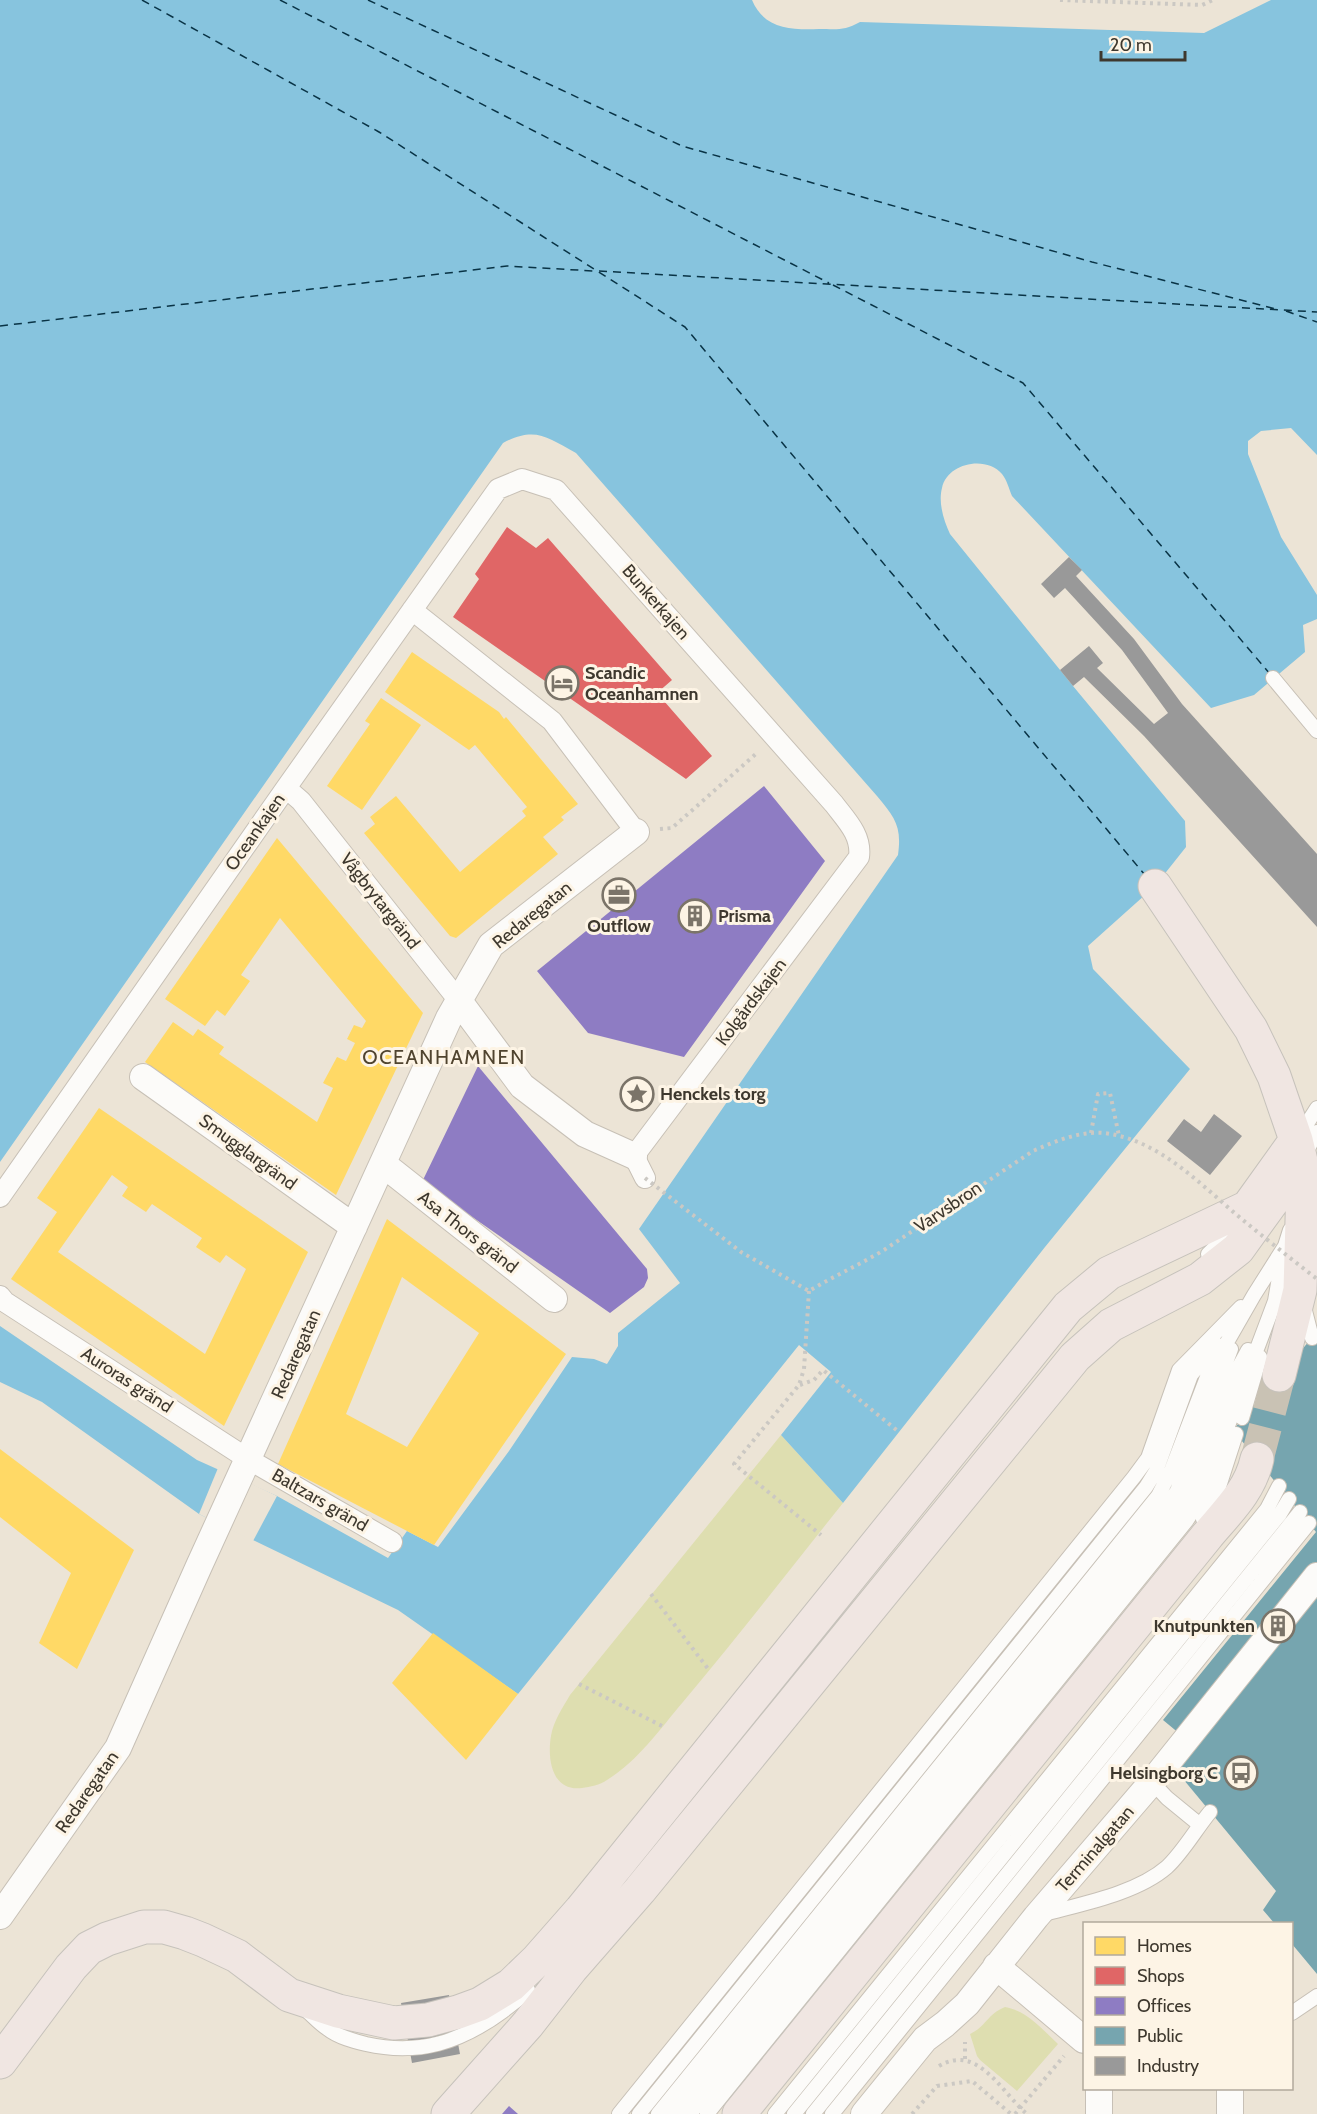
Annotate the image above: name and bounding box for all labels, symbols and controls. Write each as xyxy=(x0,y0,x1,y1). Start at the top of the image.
scale bar xyxy=(1101,24,1185,62)
text: 20 m xyxy=(1110,34,1152,56)
street label: Bunkerkajen xyxy=(617,560,695,644)
place label: Scandic Oceanhamnen xyxy=(585,662,699,705)
hotel icon: Scandic Oceanhamnen xyxy=(544,665,580,701)
street label: Oceankajen xyxy=(220,789,290,875)
street label: Vågbrytargränd xyxy=(336,848,424,954)
street label: Redaregatan xyxy=(488,876,576,954)
office icon: Outflow xyxy=(601,877,637,913)
building icon: Prisma xyxy=(677,898,713,934)
place label: Prisma xyxy=(718,905,771,927)
place label: Outflow xyxy=(587,915,651,937)
street label: Kolgårdskajen xyxy=(711,954,791,1050)
district label: OCEANHAMNEN xyxy=(362,1045,526,1069)
place icon: Henckels torg xyxy=(619,1076,655,1112)
place label: Henckels torg xyxy=(660,1083,766,1105)
street label: Smugglargränd xyxy=(195,1109,301,1195)
street label: Varvsbron xyxy=(910,1177,986,1237)
street label: Asa Thors gränd xyxy=(414,1186,522,1278)
street label: Redaregatan xyxy=(267,1306,325,1402)
street label: Auroras gränd xyxy=(77,1342,177,1418)
street label: Baltzars gränd xyxy=(268,1464,372,1536)
building icon: Knutpunkten xyxy=(1260,1608,1296,1644)
place label: Knutpunkten xyxy=(1153,1615,1255,1637)
street label: Redaregatan xyxy=(51,1747,123,1837)
bus stop icon: Helsingborg C xyxy=(1223,1755,1259,1791)
place label: Helsingborg C xyxy=(1110,1762,1218,1784)
street label: Terminalgatan xyxy=(1051,1801,1139,1897)
legend xyxy=(1083,1922,1293,2090)
text: Homes xyxy=(1137,1935,1192,1957)
text: Shops xyxy=(1137,1965,1185,1987)
text: Offices xyxy=(1137,1995,1191,2017)
text: Public xyxy=(1137,2025,1183,2047)
text: Industry xyxy=(1137,2055,1199,2077)

